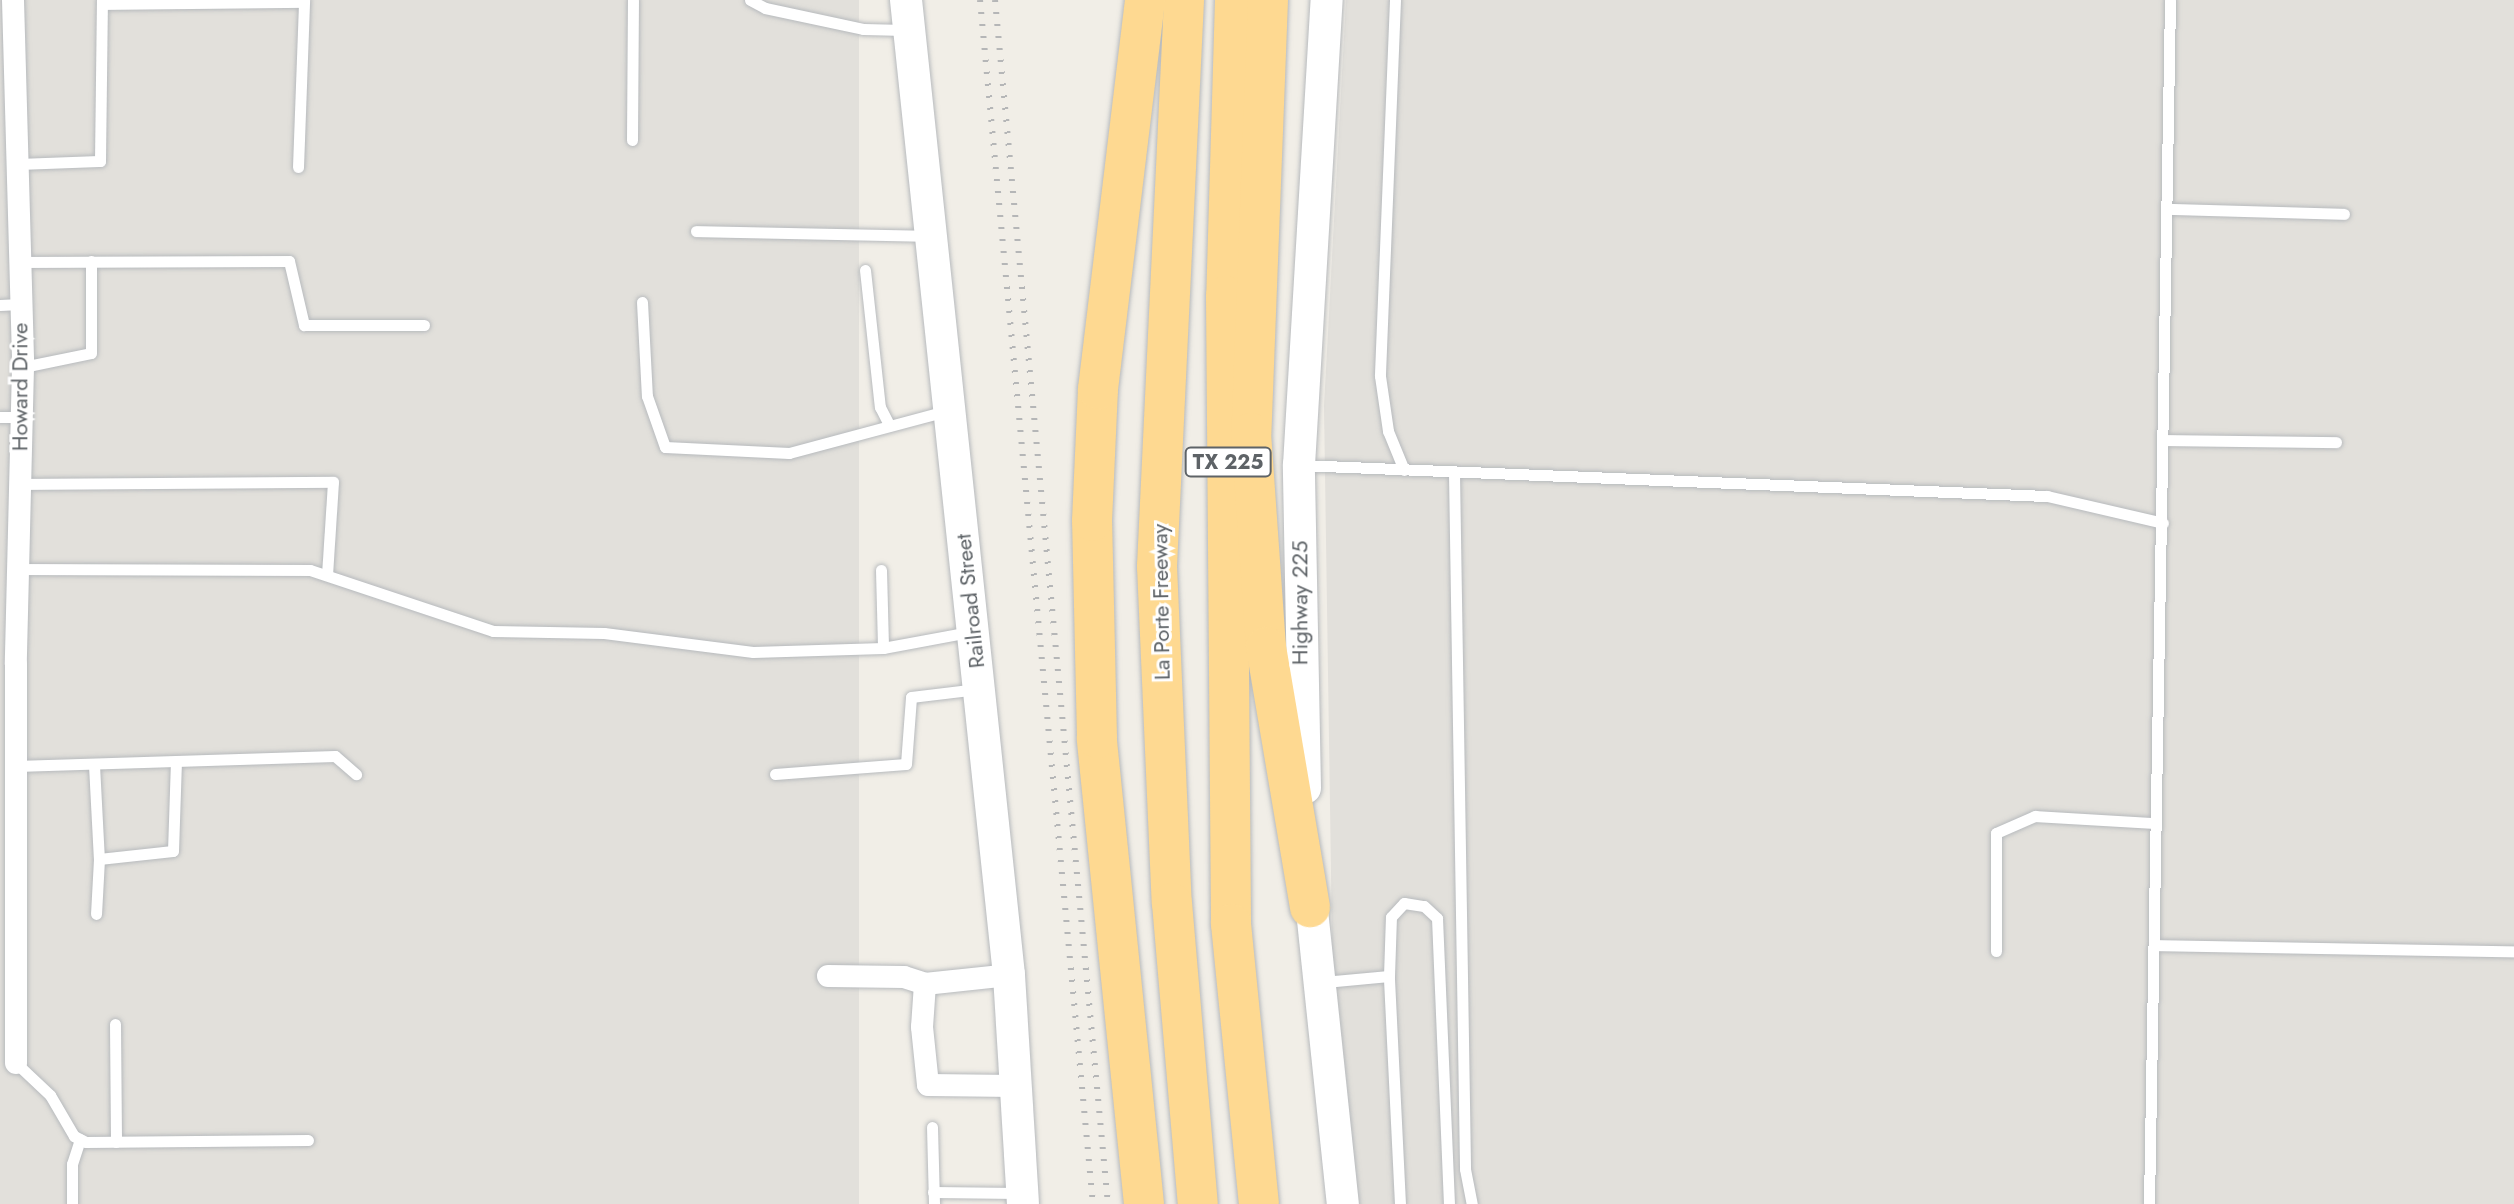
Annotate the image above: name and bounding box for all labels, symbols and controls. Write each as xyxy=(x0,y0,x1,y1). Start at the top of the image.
street label: Howard Drive xyxy=(7,323,33,451)
road number: TX 225 xyxy=(1184,446,1272,478)
street label: La Porte Freeway xyxy=(1146,524,1176,680)
street label: Railroad Street xyxy=(950,532,990,670)
street label: Highway 225 xyxy=(1287,541,1313,665)

